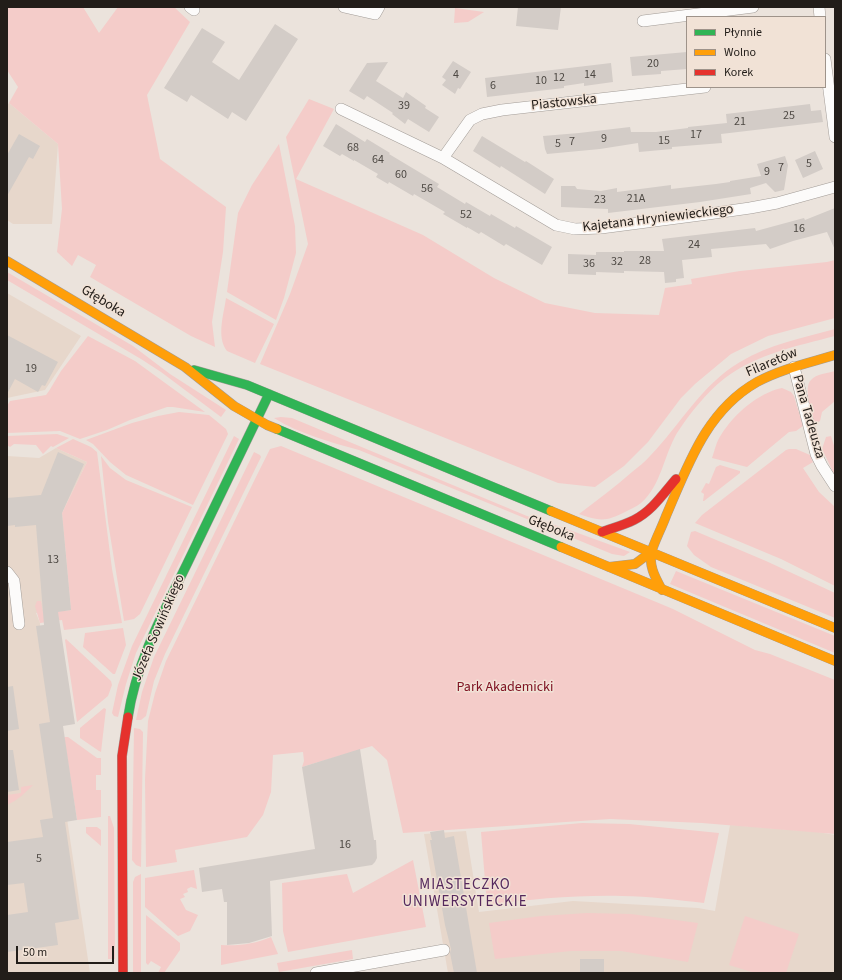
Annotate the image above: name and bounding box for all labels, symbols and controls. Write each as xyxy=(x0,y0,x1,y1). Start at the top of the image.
legend xyxy=(686,16,826,88)
text: Płynnie xyxy=(724,24,762,41)
text: Wolno xyxy=(724,44,756,61)
house number: 20 xyxy=(647,57,659,71)
text: Korek xyxy=(724,64,753,81)
house number: 4 xyxy=(453,68,459,82)
house number: 14 xyxy=(584,68,596,82)
house number: 12 xyxy=(553,71,565,85)
house number: 10 xyxy=(535,74,547,88)
house number: 6 xyxy=(490,79,496,93)
street label: Piastowska xyxy=(530,91,598,115)
house number: 39 xyxy=(398,99,410,113)
house number: 25 xyxy=(783,109,795,123)
house number: 21 xyxy=(734,115,746,129)
house number: 17 xyxy=(690,128,702,142)
house number: 9 xyxy=(601,132,607,146)
house number: 15 xyxy=(658,134,670,148)
house number: 7 xyxy=(569,135,575,149)
house number: 5 xyxy=(555,137,561,151)
house number: 68 xyxy=(347,141,359,155)
house number: 64 xyxy=(372,153,384,167)
house number: 5 xyxy=(806,157,812,171)
house number: 7 xyxy=(778,161,784,175)
house number: 9 xyxy=(764,165,770,179)
house number: 60 xyxy=(395,168,407,182)
house number: 56 xyxy=(421,182,433,196)
house number: 21A xyxy=(627,192,645,206)
house number: 23 xyxy=(594,193,606,207)
street label: Kajetana Hryniewieckiego xyxy=(582,201,734,237)
house number: 52 xyxy=(460,208,472,222)
house number: 16 xyxy=(793,222,805,236)
house number: 24 xyxy=(688,238,700,252)
house number: 28 xyxy=(639,254,651,268)
house number: 32 xyxy=(611,255,623,269)
house number: 36 xyxy=(583,257,595,271)
street label: Głęboka xyxy=(78,282,128,322)
street label: Filaretów xyxy=(744,345,800,381)
house number: 19 xyxy=(25,362,37,376)
street label: Pana Tadeusza xyxy=(788,373,828,461)
street label: Głęboka xyxy=(525,512,577,546)
house number: 13 xyxy=(47,553,59,567)
street label: Józefa Sowińskiego xyxy=(129,572,189,684)
park label: Park Akademicki xyxy=(457,680,553,696)
house number: 16 xyxy=(339,838,351,852)
house number: 5 xyxy=(36,852,42,866)
district label: MIASTECZKO UNIWERSYTECKIE xyxy=(402,877,528,912)
scale bar xyxy=(18,938,116,964)
text: 50 m xyxy=(23,944,47,961)

